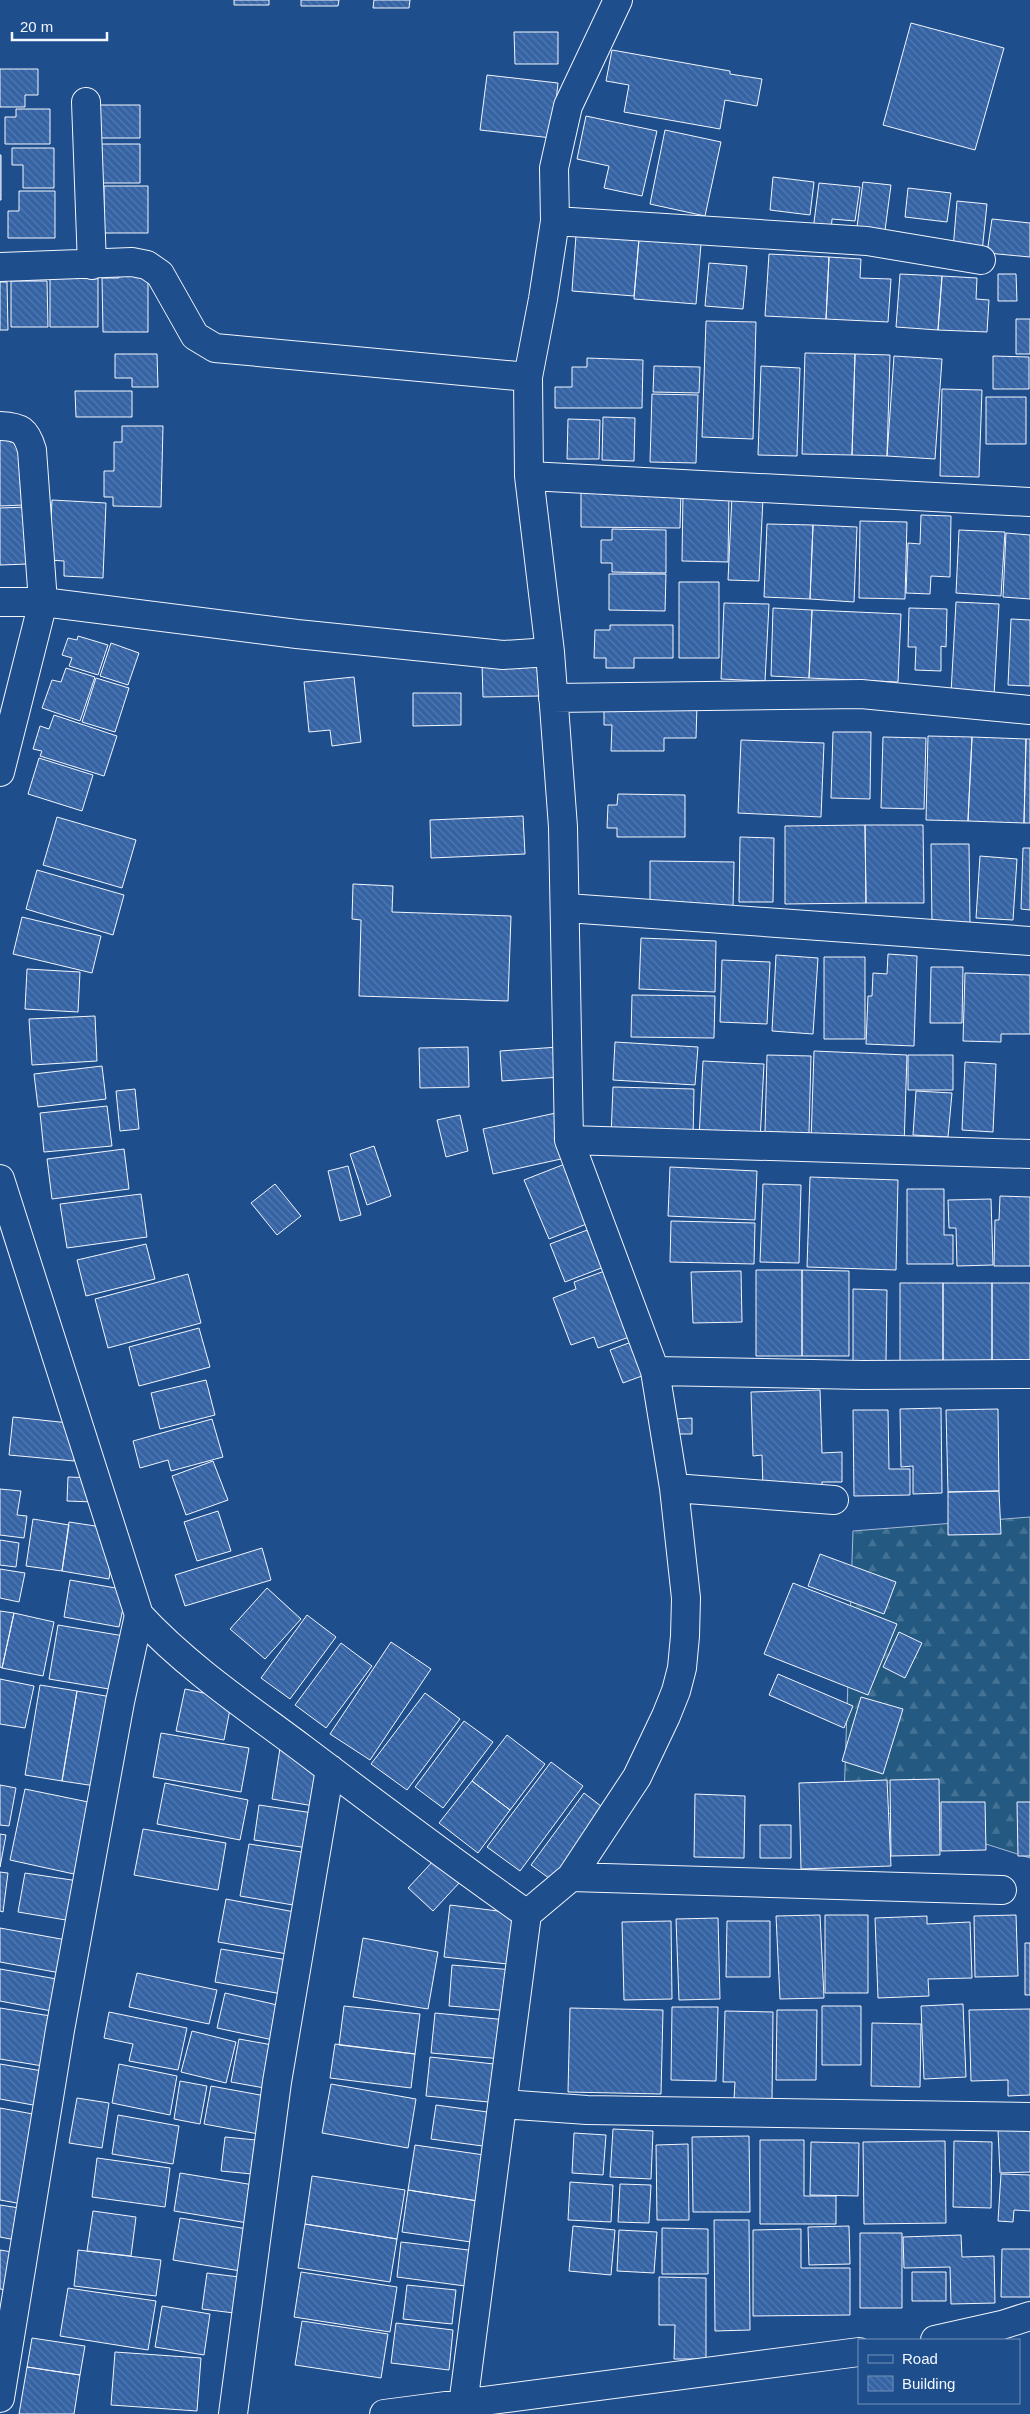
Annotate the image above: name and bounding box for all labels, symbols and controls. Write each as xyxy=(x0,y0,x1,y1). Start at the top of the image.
scale bar xyxy=(12,10,108,42)
text: 20 m xyxy=(20,18,53,35)
legend xyxy=(858,2339,1020,2404)
text: Road xyxy=(902,2350,938,2367)
text: Building xyxy=(902,2375,955,2392)

